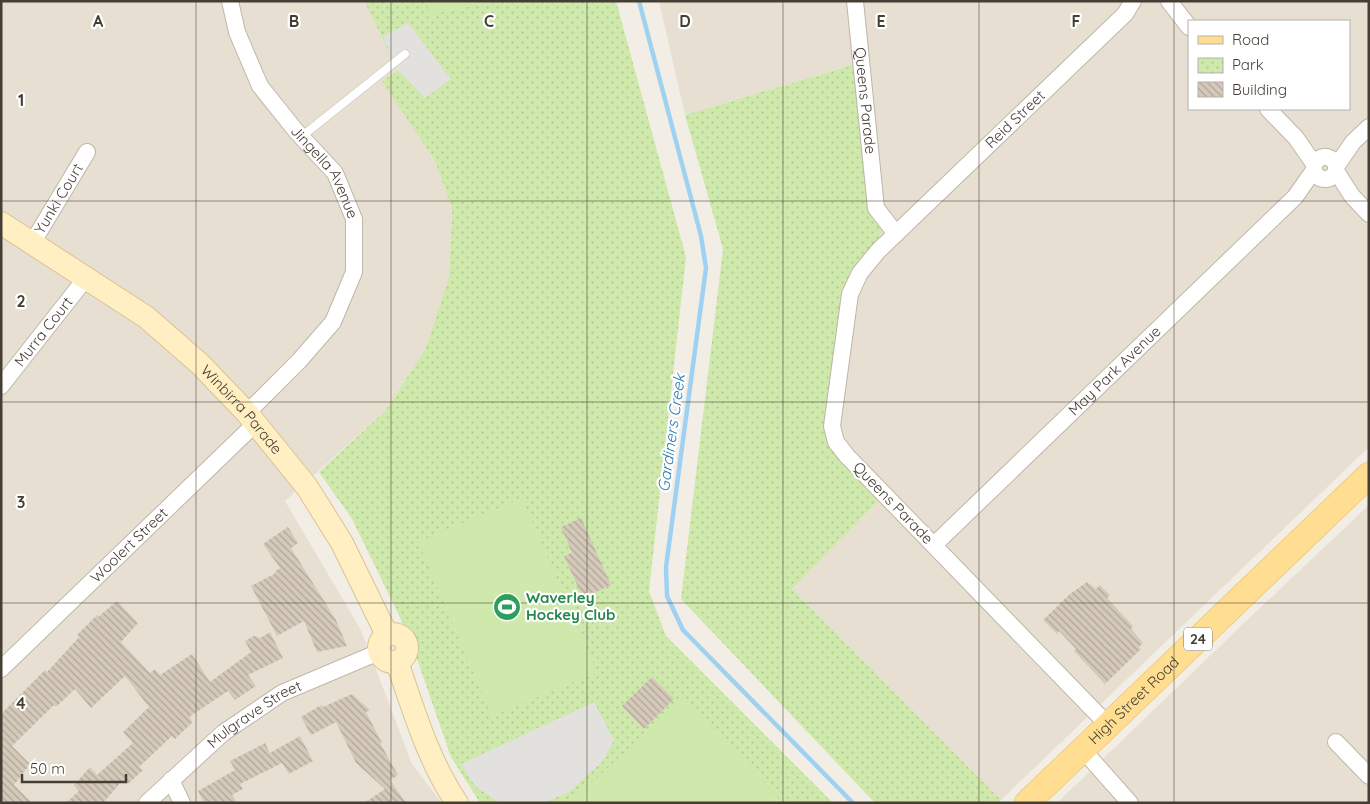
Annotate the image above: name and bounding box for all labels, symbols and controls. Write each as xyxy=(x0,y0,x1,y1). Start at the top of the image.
text: A xyxy=(93,11,104,31)
text: B xyxy=(289,11,299,31)
text: C xyxy=(484,11,494,31)
text: D xyxy=(679,11,691,31)
text: E xyxy=(876,11,886,31)
text: F xyxy=(1072,11,1081,31)
legend xyxy=(1188,20,1350,110)
text: Road xyxy=(1232,30,1269,49)
street label: Queens Parade xyxy=(851,46,880,155)
text: Park xyxy=(1232,55,1264,74)
text: Building xyxy=(1232,80,1287,99)
street label: Reid Street xyxy=(981,86,1049,152)
text: 1 xyxy=(18,90,24,110)
street label: Jingella Avenue xyxy=(287,121,363,221)
street label: Yunki Court xyxy=(30,160,87,237)
text: 2 xyxy=(16,291,26,311)
street label: Murra Court xyxy=(10,293,77,370)
street label: May Park Avenue xyxy=(1064,321,1165,419)
street label: Winbirra Parade xyxy=(197,361,287,458)
water label: Gardiners Creek xyxy=(653,371,689,493)
street label: Queens Parade xyxy=(849,458,937,548)
text: 3 xyxy=(17,492,25,512)
street label: Woolert Street xyxy=(86,503,171,587)
place label: Waverley Hockey Club xyxy=(526,588,616,624)
sports icon: Waverley Hockey Club xyxy=(492,592,522,622)
road number: 24 xyxy=(1184,628,1212,650)
street label: High Street Road xyxy=(1084,652,1183,748)
street label: Mulgrave Street xyxy=(203,676,304,752)
text: 4 xyxy=(16,693,26,713)
scale bar xyxy=(22,752,126,784)
text: 50 m xyxy=(30,759,65,778)

